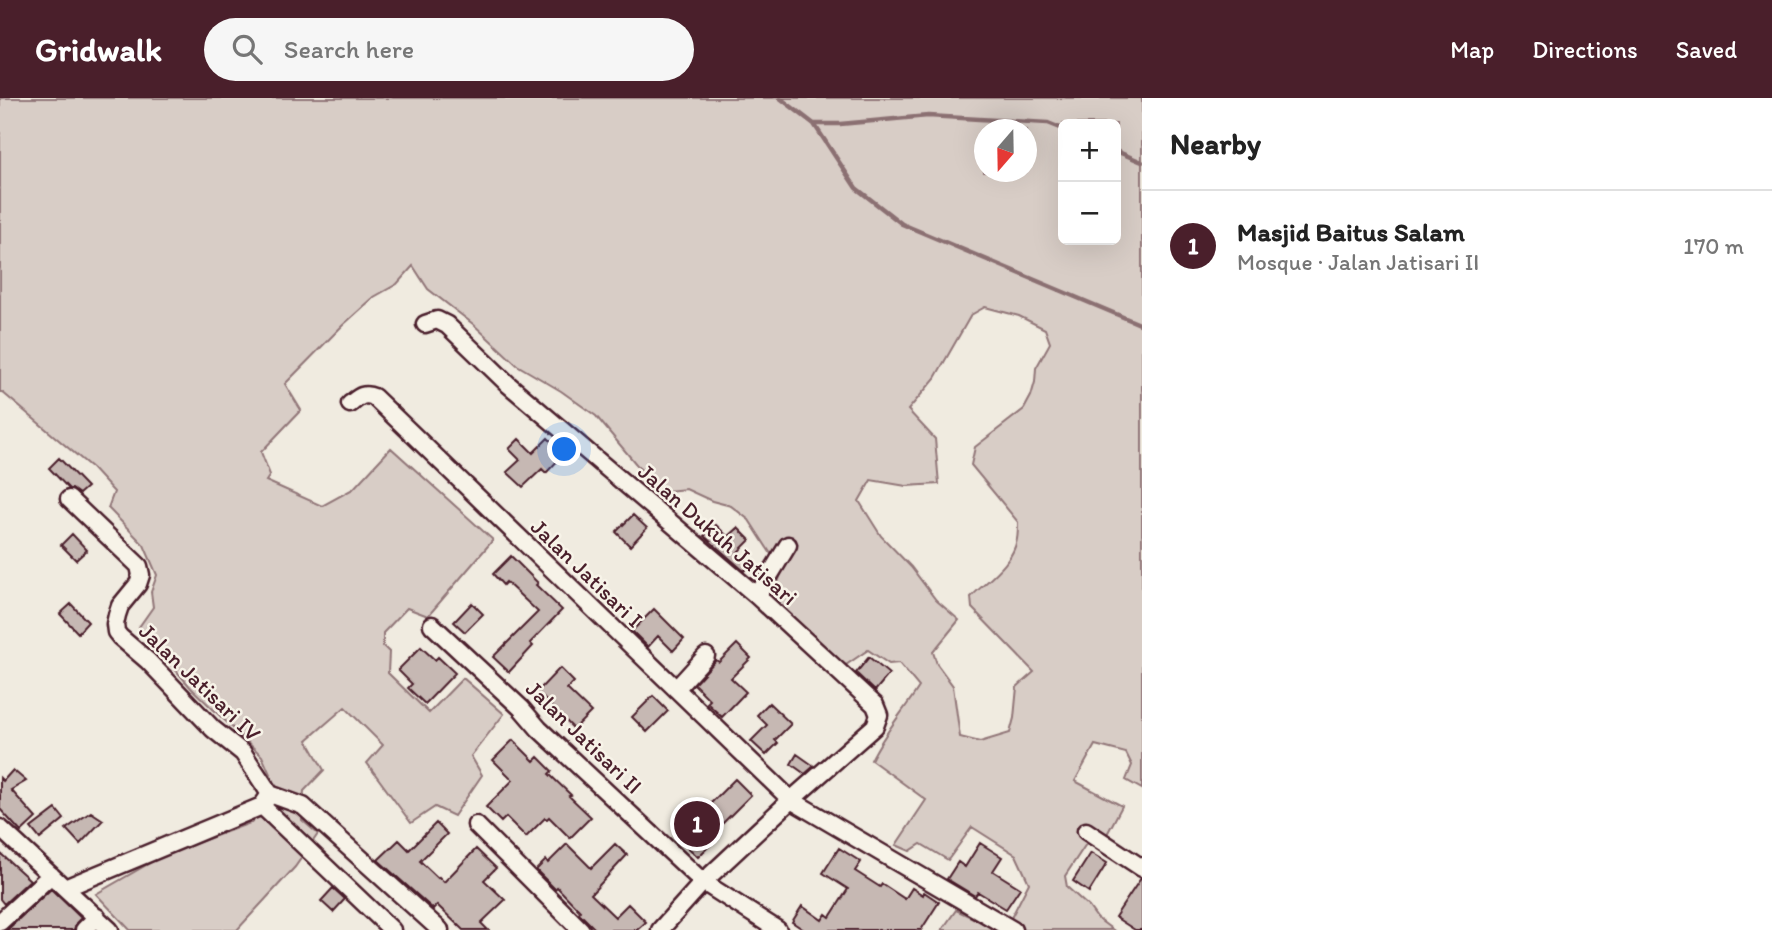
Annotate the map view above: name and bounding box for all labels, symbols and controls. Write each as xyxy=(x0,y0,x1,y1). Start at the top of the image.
search box xyxy=(204,18,694,81)
text: Gridwalk xyxy=(35,30,162,69)
icon: search xyxy=(228,30,266,68)
text: Search here xyxy=(284,33,414,65)
text: Map xyxy=(1450,35,1494,64)
text: Directions xyxy=(1532,35,1638,64)
text: Saved xyxy=(1676,35,1737,64)
north arrow xyxy=(974,119,1037,182)
map controls xyxy=(1058,119,1121,245)
button: + xyxy=(1058,119,1121,182)
text: Nearby xyxy=(1170,125,1261,162)
button: − xyxy=(1058,182,1121,245)
text: Masjid Baitus Salam xyxy=(1237,216,1465,248)
text: 1 xyxy=(1188,232,1198,260)
text: 170 m xyxy=(1683,232,1744,260)
text: Mosque · Jalan Jatisari II xyxy=(1237,248,1479,276)
your location xyxy=(547,432,581,466)
street label: Jalan Dukuh Jatisari xyxy=(633,457,803,611)
street label: Jalan Jatisari I xyxy=(525,513,649,633)
street label: Jalan Jatisari IV xyxy=(133,617,267,747)
street label: Jalan Jatisari II xyxy=(520,675,648,799)
pin: 1 xyxy=(674,798,720,850)

